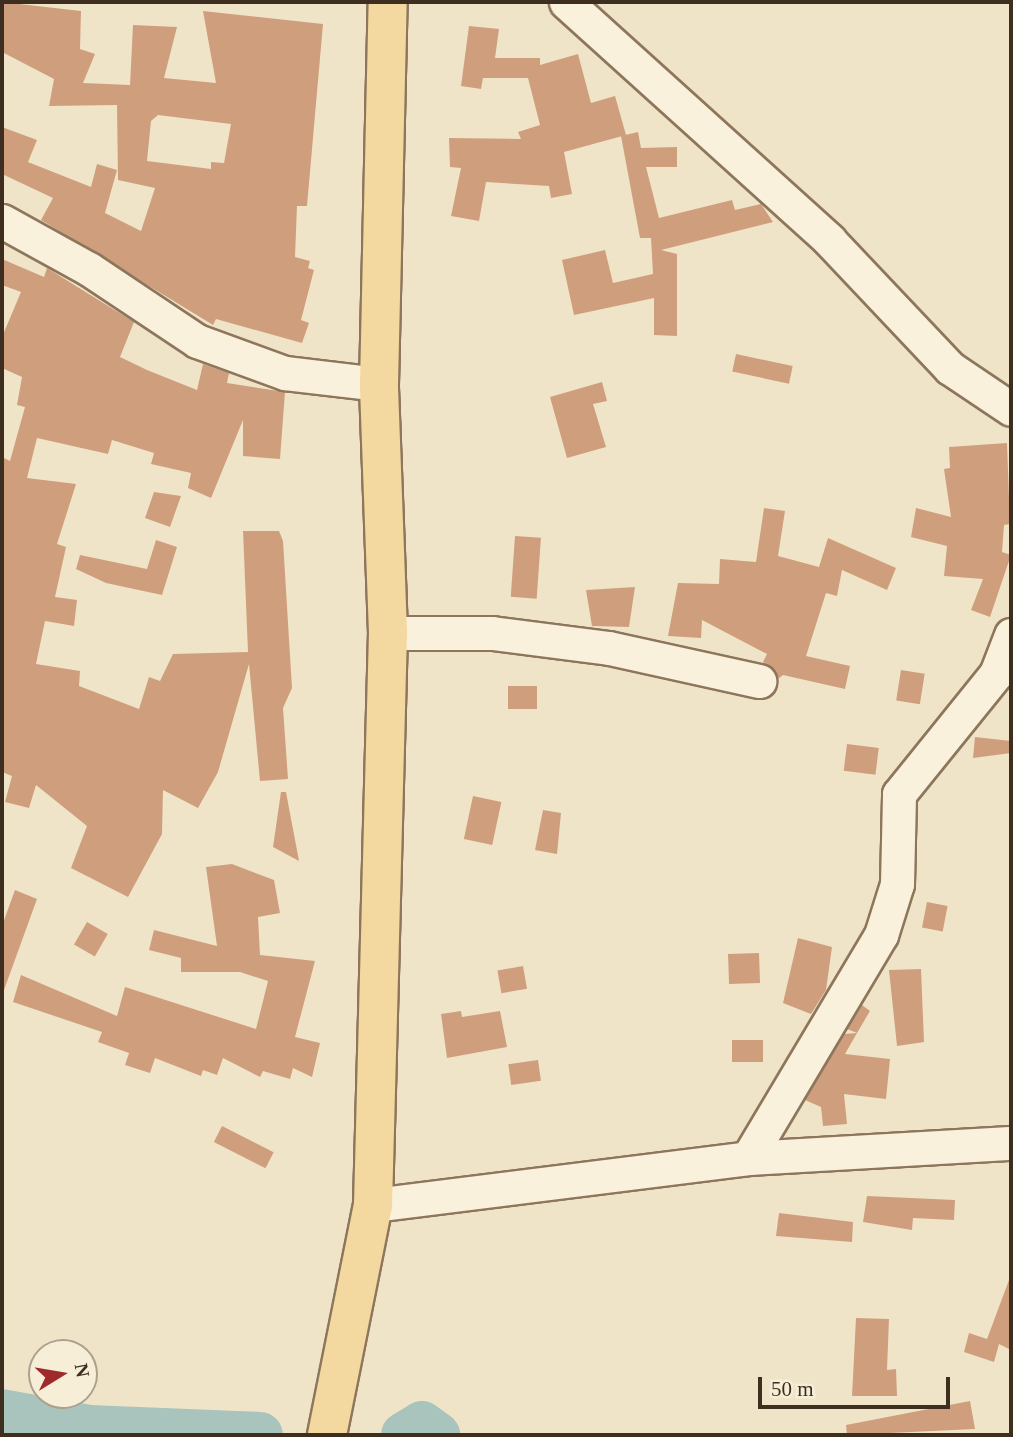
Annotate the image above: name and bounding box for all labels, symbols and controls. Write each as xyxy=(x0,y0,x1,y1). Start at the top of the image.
north arrow xyxy=(28,1339,98,1409)
text: N xyxy=(71,1362,94,1379)
scale bar xyxy=(761,1364,954,1408)
text: 50 m xyxy=(771,1377,814,1401)

